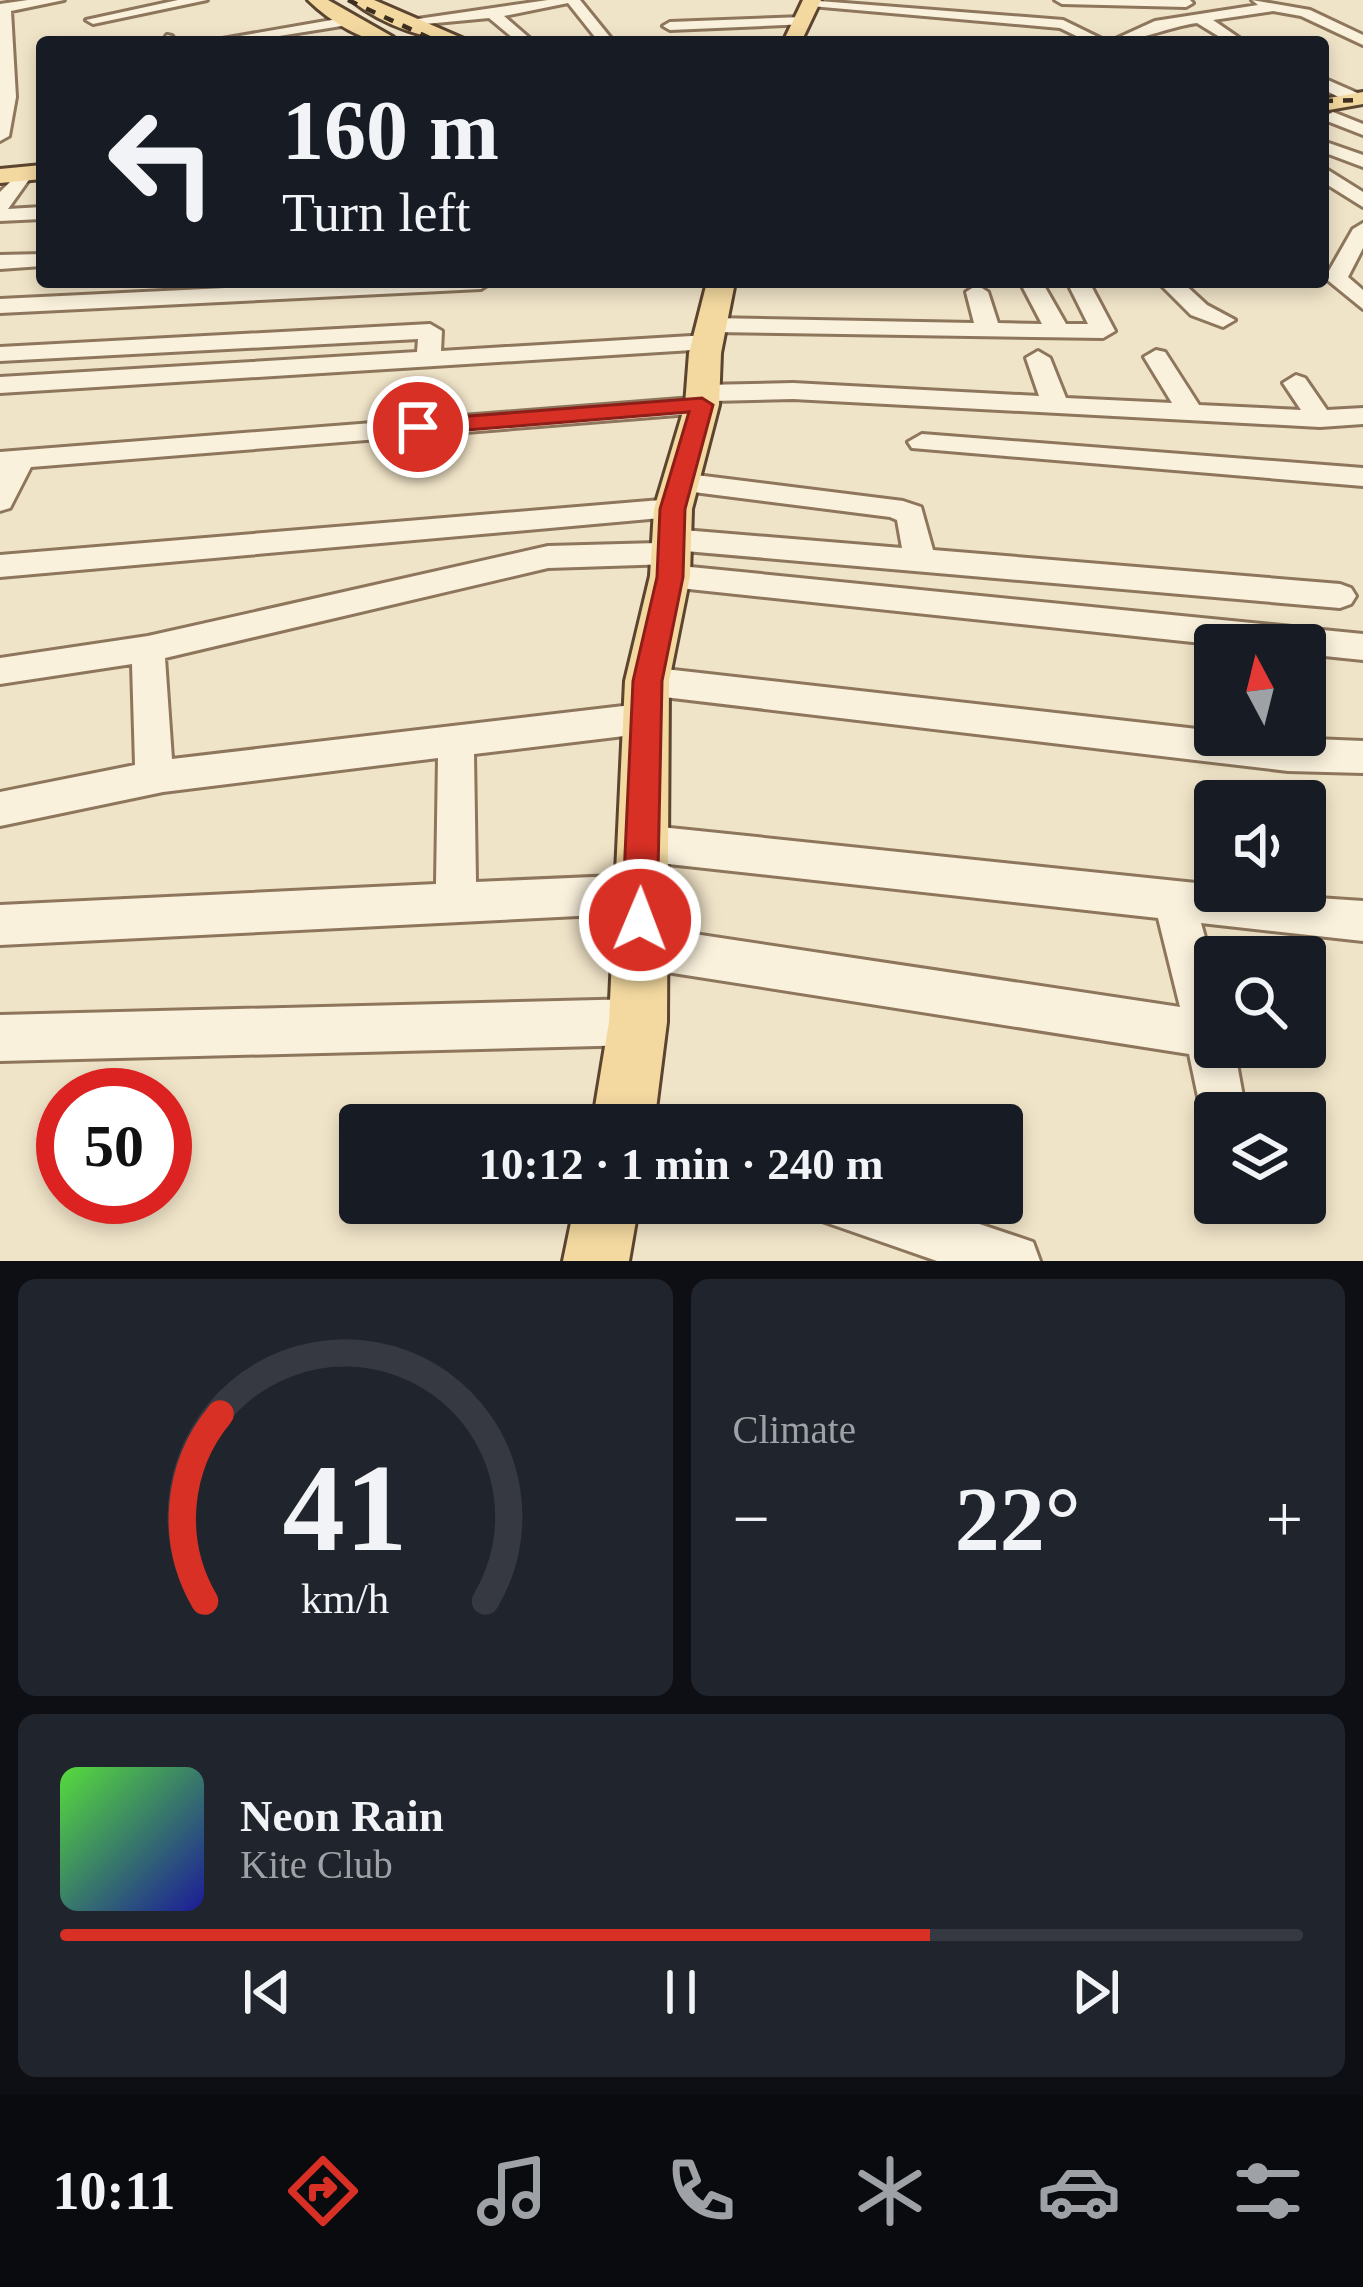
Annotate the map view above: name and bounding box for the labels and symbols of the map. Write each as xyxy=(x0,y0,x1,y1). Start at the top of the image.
pin xyxy=(367,376,469,478)
north arrow xyxy=(1194,624,1326,756)
position arrow xyxy=(577,857,703,983)
speed limit sign: 50 xyxy=(36,1068,192,1224)

